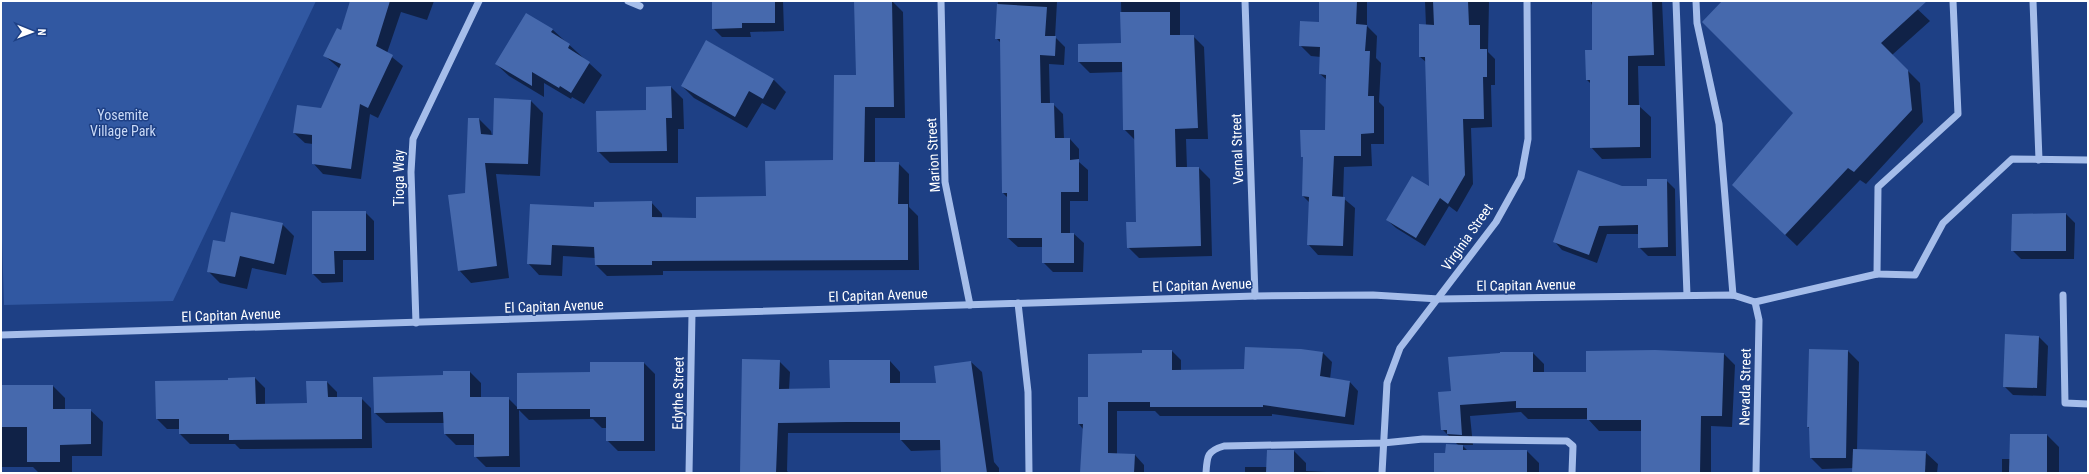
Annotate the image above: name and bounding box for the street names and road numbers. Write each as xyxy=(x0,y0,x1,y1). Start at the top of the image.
street label: Vernal Street xyxy=(1228,113,1246,185)
street label: Marion Street xyxy=(923,117,943,193)
street label: Tioga Way xyxy=(391,149,407,207)
street label: Virginia Street xyxy=(1438,200,1496,274)
street label: El Capitan Avenue xyxy=(1152,275,1252,295)
street label: El Capitan Avenue xyxy=(1476,276,1576,294)
street label: El Capitan Avenue xyxy=(828,285,928,305)
street label: El Capitan Avenue xyxy=(504,296,604,316)
street label: El Capitan Avenue xyxy=(181,305,281,325)
street label: Nevada Street xyxy=(1736,348,1754,426)
street label: Edythe Street xyxy=(669,356,687,430)

